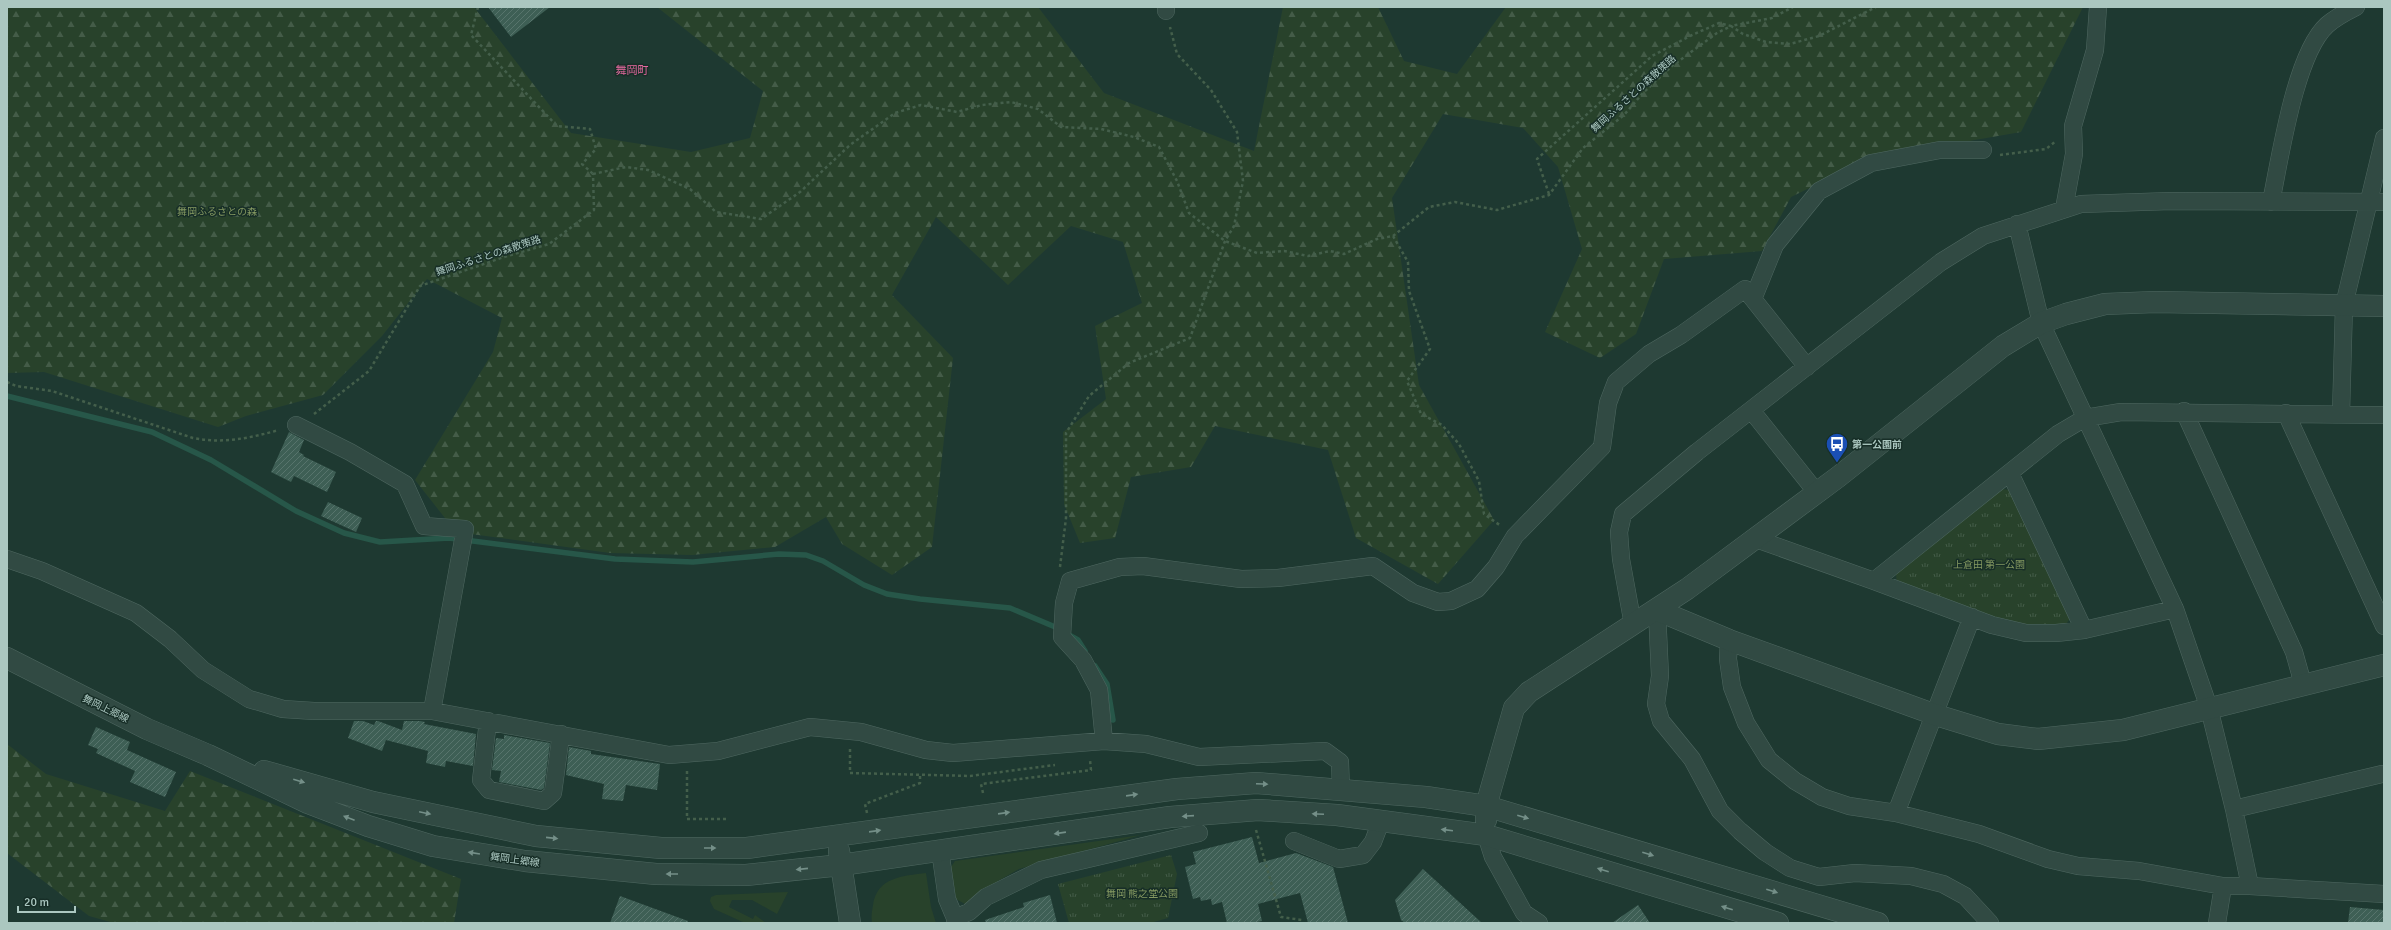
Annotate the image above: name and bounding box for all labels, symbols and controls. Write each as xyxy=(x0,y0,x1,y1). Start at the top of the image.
street label: 舞岡ふるさとの森散策路 xyxy=(1589,53,1679,135)
district label: 舞岡町 xyxy=(616,64,649,77)
park label: 舞岡ふるさとの森 xyxy=(177,206,257,218)
street label: 舞岡ふるさとの森散策路 xyxy=(434,233,542,279)
bus stop icon: 第一公園前 xyxy=(1824,431,1850,464)
place label: 第一公園前 xyxy=(1852,439,1902,451)
park label: 上倉田 第一公園 xyxy=(1953,559,2025,571)
street label: 舞岡上郷線 xyxy=(80,693,131,725)
one-way arrow xyxy=(293,778,305,784)
one-way arrow xyxy=(1256,780,1268,787)
one-way arrow xyxy=(1126,792,1138,798)
one-way arrow xyxy=(419,810,431,816)
one-way arrow xyxy=(998,810,1010,816)
one-way arrow xyxy=(1312,810,1324,817)
one-way arrow xyxy=(1182,812,1194,819)
one-way arrow xyxy=(1518,814,1530,820)
one-way arrow xyxy=(342,815,354,821)
one-way arrow xyxy=(1441,827,1453,833)
one-way arrow xyxy=(869,828,881,834)
one-way arrow xyxy=(1054,830,1066,836)
one-way arrow xyxy=(546,834,558,841)
one-way arrow xyxy=(704,845,717,851)
one-way arrow xyxy=(468,849,480,855)
street label: 舞岡上郷線 xyxy=(489,851,540,869)
one-way arrow xyxy=(1642,851,1654,857)
one-way arrow xyxy=(796,865,808,872)
one-way arrow xyxy=(1597,867,1609,873)
one-way arrow xyxy=(665,871,678,877)
scale bar xyxy=(18,888,75,914)
park label: 舞岡 熊之堂公園 xyxy=(1106,888,1178,900)
one-way arrow xyxy=(1767,888,1779,894)
text: 20 m xyxy=(24,895,49,910)
one-way arrow xyxy=(1721,905,1733,911)

